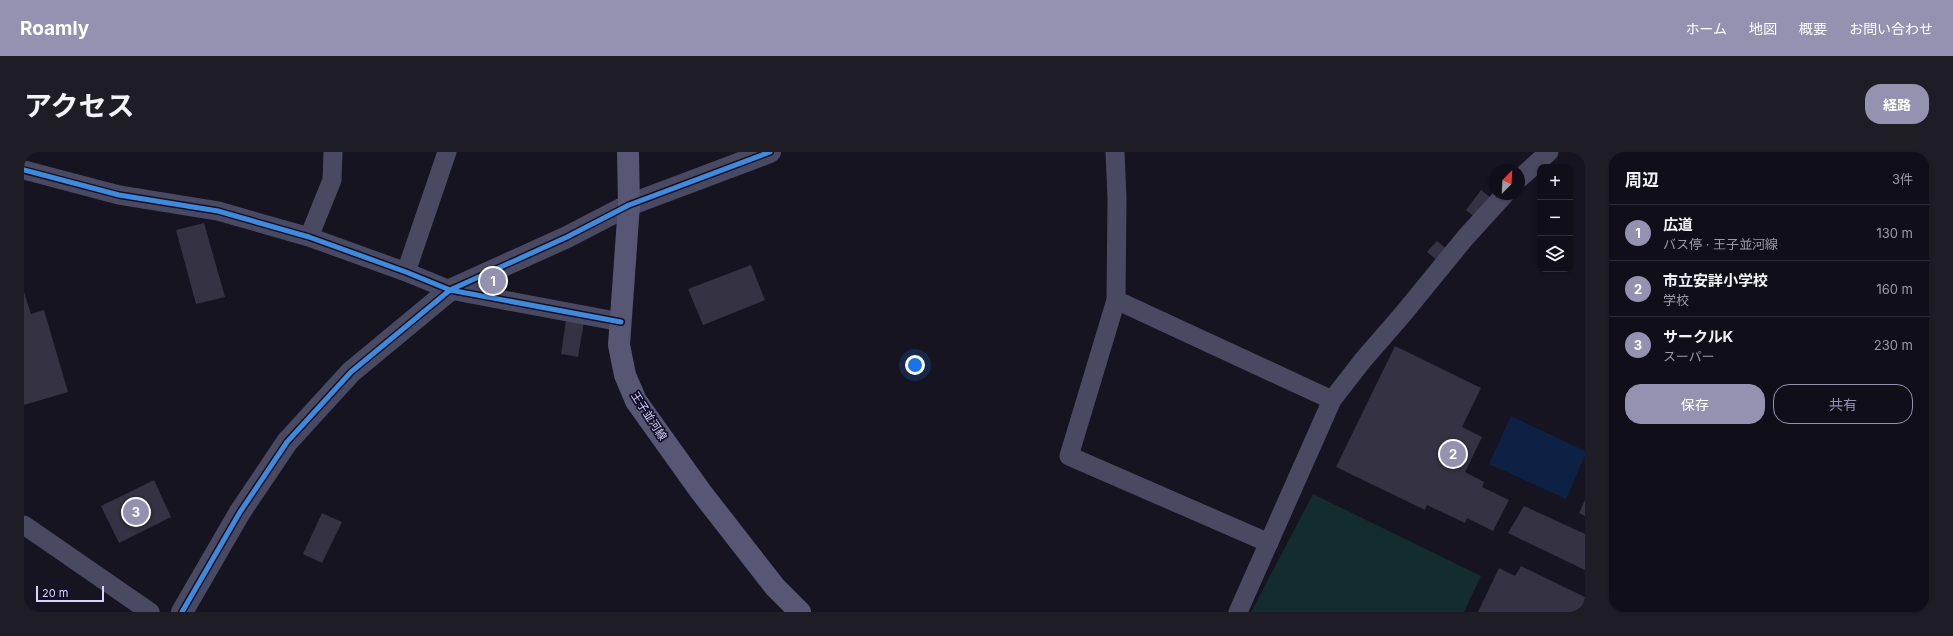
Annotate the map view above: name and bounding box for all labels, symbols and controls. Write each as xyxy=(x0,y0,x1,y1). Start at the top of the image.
text: Roamly xyxy=(20,17,89,40)
text: ホーム xyxy=(1685,20,1727,37)
text: 地図 xyxy=(1749,20,1777,37)
text: 概要 xyxy=(1799,20,1827,37)
text: お問い合わせ xyxy=(1849,20,1933,37)
button: 経路 xyxy=(1865,84,1929,124)
text: アクセス xyxy=(24,89,135,123)
north arrow xyxy=(1489,164,1525,200)
map controls xyxy=(1537,164,1573,272)
button: + xyxy=(1537,164,1573,200)
text: 周辺 xyxy=(1625,170,1659,190)
text: 3件 xyxy=(1892,171,1913,187)
button: − xyxy=(1537,200,1573,236)
text: 広道 xyxy=(1663,215,1693,234)
text: 1 xyxy=(1635,225,1641,241)
text: 130 m xyxy=(1876,225,1913,241)
button: layers xyxy=(1537,236,1573,272)
text: バス停 · 王子並河線 xyxy=(1663,236,1778,252)
pin: 1 xyxy=(480,266,506,296)
text: 市立安詳小学校 xyxy=(1663,271,1768,290)
text: 2 xyxy=(1634,281,1642,297)
text: 160 m xyxy=(1876,281,1913,297)
text: 学校 xyxy=(1663,292,1689,308)
text: サークルK xyxy=(1663,327,1733,346)
text: 3 xyxy=(1634,337,1642,353)
text: 230 m xyxy=(1874,337,1913,353)
text: スーパー xyxy=(1663,348,1715,364)
your location xyxy=(905,355,925,375)
button: 保存 xyxy=(1625,384,1765,424)
button: 共有 xyxy=(1773,384,1913,424)
street label: 王子並河線 xyxy=(628,389,670,443)
pin: 2 xyxy=(1440,439,1466,469)
pin: 3 xyxy=(123,497,149,527)
scale bar xyxy=(36,584,104,603)
text: 20 m xyxy=(42,586,68,600)

